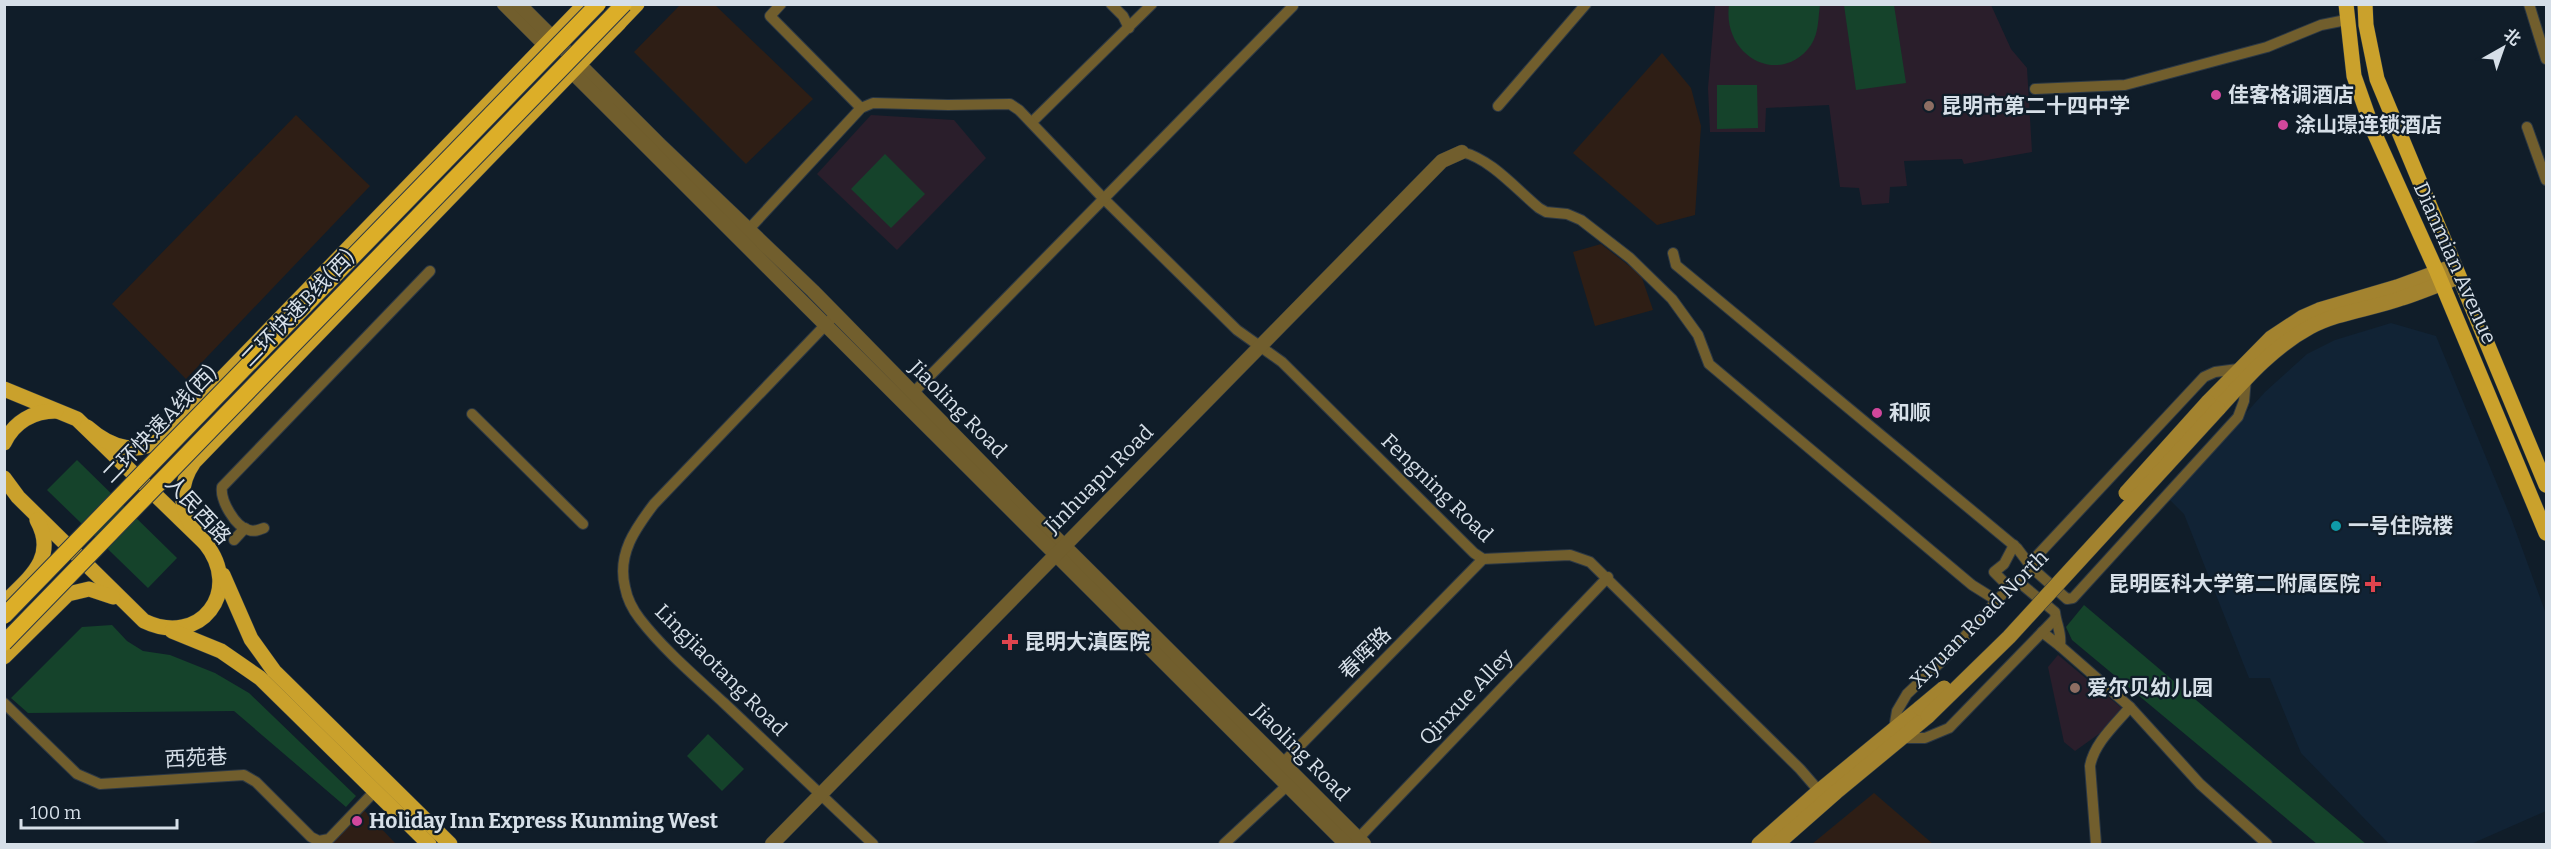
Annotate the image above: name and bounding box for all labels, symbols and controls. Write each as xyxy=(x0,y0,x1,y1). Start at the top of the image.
north arrow xyxy=(2473,18,2533,78)
text: 北 xyxy=(2500,24,2525,49)
place label: 佳客格调酒店 xyxy=(2228,82,2354,108)
marker: 佳客格调酒店 xyxy=(2209,88,2223,102)
place label: 昆明市第二十四中学 xyxy=(1941,93,2130,119)
marker: 昆明市第二十四中学 xyxy=(1922,99,1936,113)
place label: 涂山璟连锁酒店 xyxy=(2295,112,2442,138)
marker: 涂山璟连锁酒店 xyxy=(2276,118,2290,132)
street label: Dianmian Avenue xyxy=(2408,178,2502,348)
street label: 二环快速B线(西) xyxy=(236,244,360,372)
street label: Jiaoling Road xyxy=(903,354,1012,463)
street label: 二环快速A线(西) xyxy=(97,360,223,488)
place label: 和顺 xyxy=(1889,400,1931,426)
marker: 和顺 xyxy=(1870,406,1884,420)
street label: Jinhuapu Road xyxy=(1038,419,1159,540)
street label: Fengning Road xyxy=(1376,428,1498,548)
street label: 人民西路 xyxy=(160,470,236,550)
place label: 一号住院楼 xyxy=(2348,513,2453,539)
marker: 一号住院楼 xyxy=(2329,519,2343,533)
street label: Xiyuan Road North xyxy=(1904,544,2054,694)
place label: 昆明医科大学第二附属医院 xyxy=(2108,571,2360,597)
marker: 昆明医科大学第二附属医院 xyxy=(2364,575,2382,593)
street label: Lingjiaotang Road xyxy=(650,599,792,741)
street label: 春晖路 xyxy=(1334,622,1396,684)
place label: 昆明大滇医院 xyxy=(1024,629,1150,655)
marker: 昆明大滇医院 xyxy=(1001,633,1019,651)
street label: Qinxue Alley xyxy=(1413,643,1519,751)
place label: 爱尔贝幼儿园 xyxy=(2087,675,2213,701)
marker: 爱尔贝幼儿园 xyxy=(2068,681,2082,695)
street label: Jiaoling Road xyxy=(1246,697,1355,806)
street label: 西苑巷 xyxy=(164,743,228,773)
scale bar xyxy=(21,792,177,830)
text: 100 m xyxy=(30,802,81,824)
place label: Holiday Inn Express Kunming West xyxy=(369,808,719,834)
marker: Holiday Inn Express Kunming West xyxy=(350,814,364,828)

